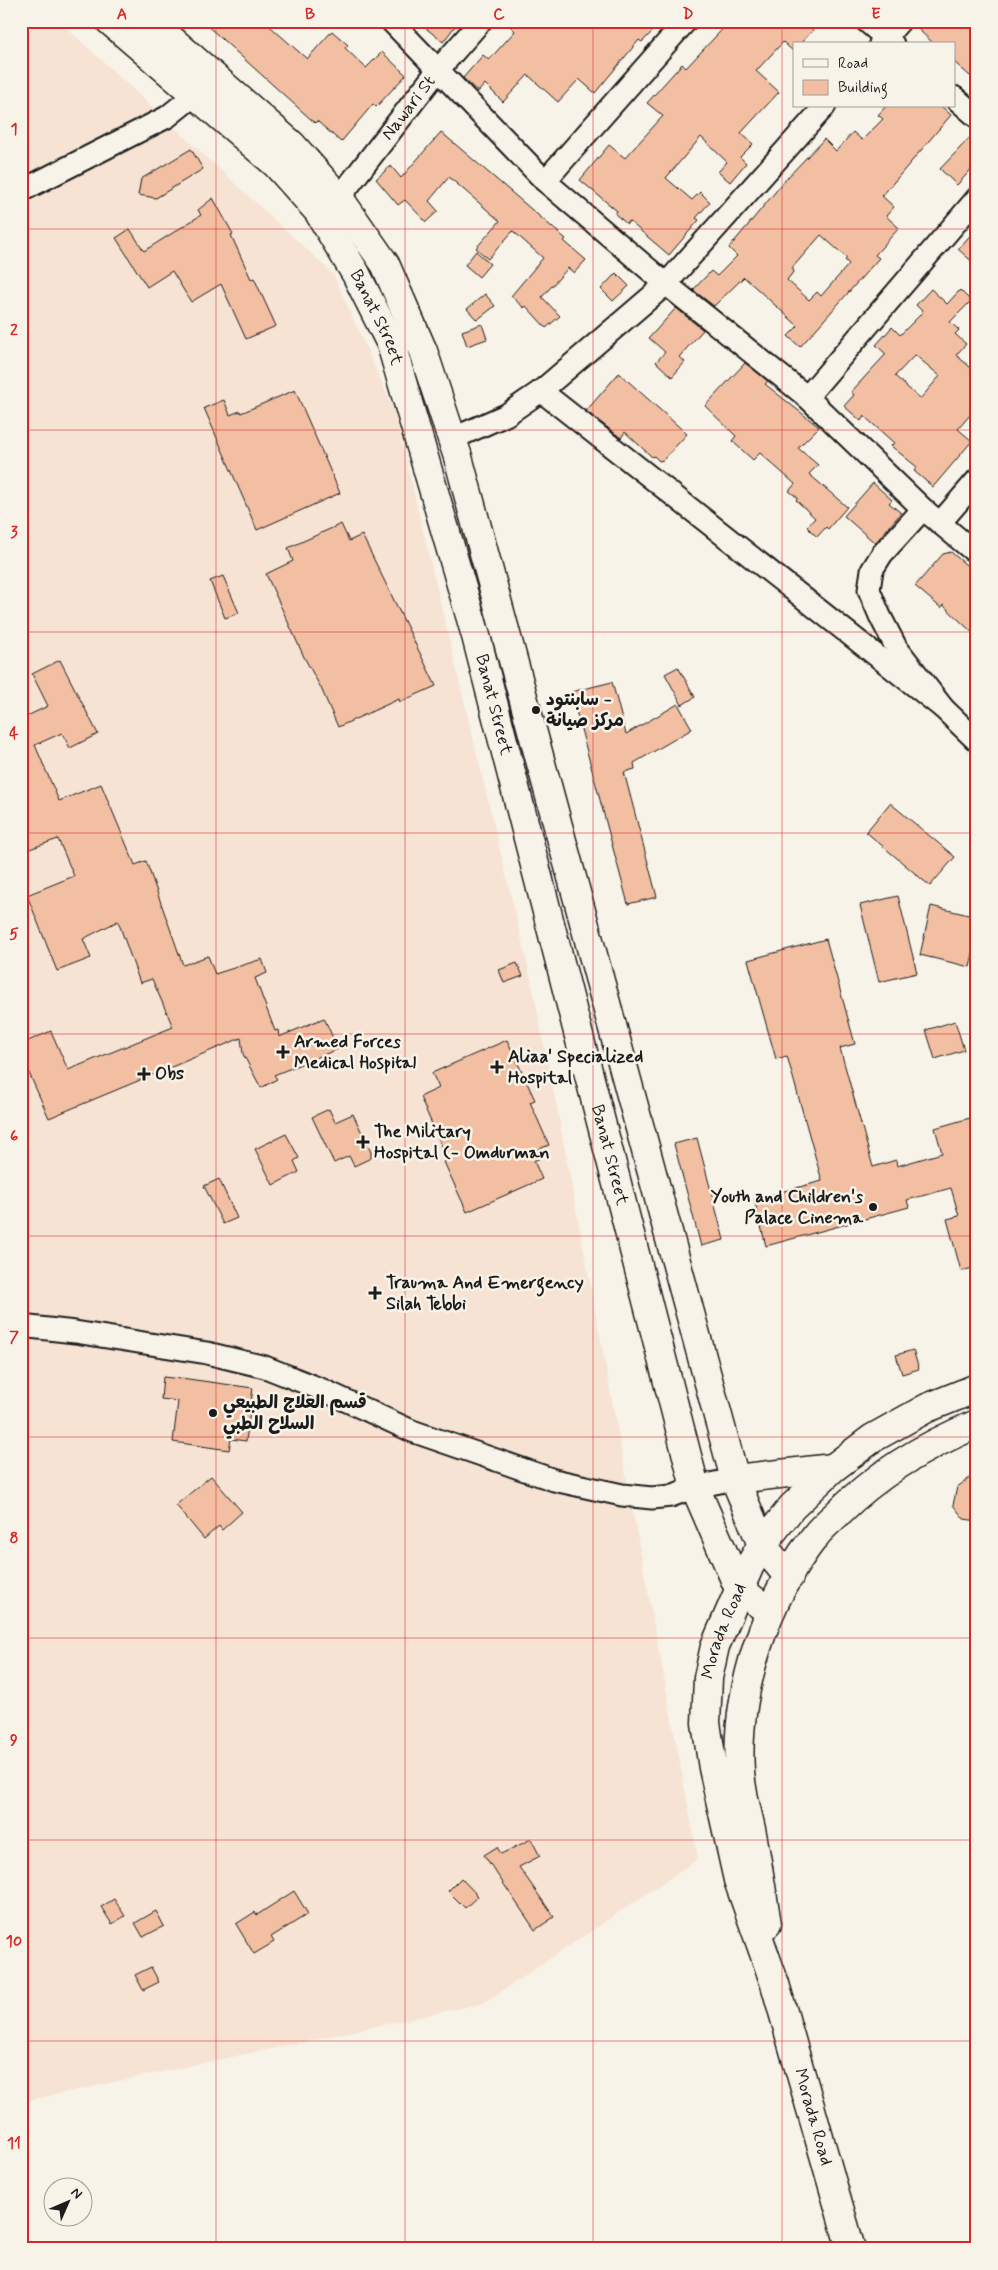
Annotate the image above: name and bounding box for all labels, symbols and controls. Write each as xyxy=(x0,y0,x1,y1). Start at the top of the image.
text: A xyxy=(117,4,127,25)
text: B xyxy=(305,4,315,25)
text: C xyxy=(493,4,505,25)
text: D xyxy=(682,4,694,25)
text: E xyxy=(871,4,881,25)
legend xyxy=(793,42,956,108)
text: Road xyxy=(838,54,868,74)
street label: Nawari St xyxy=(376,70,442,145)
text: Building xyxy=(838,78,888,99)
text: 1 xyxy=(10,119,18,140)
street label: Banat Street xyxy=(344,266,409,369)
text: 2 xyxy=(10,320,18,341)
text: 3 xyxy=(10,522,18,543)
street label: Banat Street xyxy=(469,652,518,758)
place label: سابنتود - مركز صيانة xyxy=(546,688,624,733)
marker: سابنتود - مركز صيانة xyxy=(530,704,542,716)
text: 4 xyxy=(9,723,19,744)
text: 5 xyxy=(9,924,19,945)
place label: Armed Forces Medical Hospital xyxy=(294,1030,416,1075)
marker: Armed Forces Medical Hospital xyxy=(276,1045,290,1059)
place label: Aliaa' Specialized Hospital xyxy=(508,1045,643,1090)
marker: Aliaa' Specialized Hospital xyxy=(490,1060,504,1074)
place label: Obs xyxy=(155,1062,184,1086)
marker: Obs xyxy=(137,1067,151,1081)
street label: Banat Street xyxy=(585,1102,634,1208)
place label: The Military Hospital (- Omdurman xyxy=(374,1120,550,1165)
text: 6 xyxy=(10,1126,18,1147)
marker: The Military Hospital (- Omdurman xyxy=(356,1135,370,1149)
place label: Youth and Children's Palace Cinema xyxy=(711,1185,864,1230)
marker: Youth and Children's Palace Cinema xyxy=(867,1201,879,1213)
place label: Trauma And Emergency Silah Tebbi xyxy=(386,1271,584,1316)
marker: Trauma And Emergency Silah Tebbi xyxy=(368,1286,382,1300)
text: 7 xyxy=(9,1327,19,1348)
place label: قسم العلاج الطبيعي السلاح الطبي xyxy=(223,1391,367,1439)
marker: قسم العلاج الطبيعي السلاح الطبي xyxy=(207,1407,219,1419)
text: 8 xyxy=(9,1528,19,1549)
street label: Morada Road xyxy=(696,1580,753,1681)
text: 9 xyxy=(10,1730,18,1751)
text: 10 xyxy=(6,1931,22,1952)
street label: Morada Road xyxy=(788,2066,838,2168)
text: 11 xyxy=(7,2133,21,2154)
north arrow xyxy=(42,2178,92,2228)
text: N xyxy=(67,2184,86,2203)

